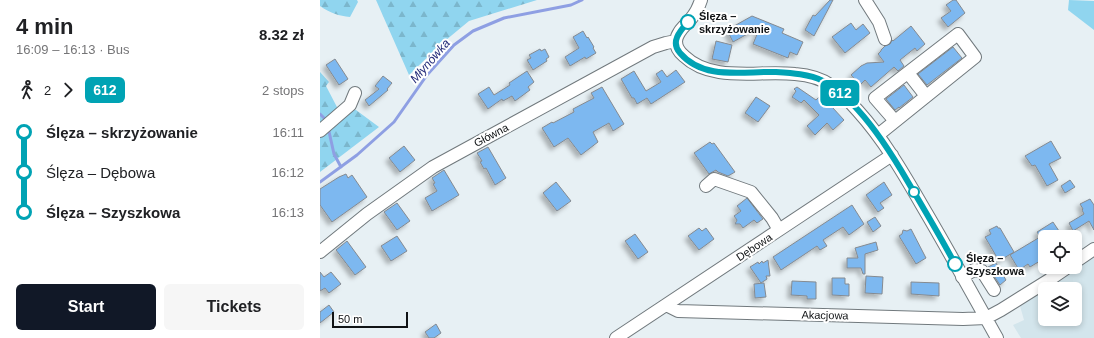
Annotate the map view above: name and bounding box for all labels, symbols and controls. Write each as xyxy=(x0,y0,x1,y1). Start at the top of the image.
place label: Ślęza – skrzyżowanie xyxy=(699,10,770,35)
text: 4 min xyxy=(16,14,73,39)
marker: Ślęza – skrzyżowanie xyxy=(680,14,696,30)
text: 8.32 zł xyxy=(259,26,304,43)
water label: Młynówka xyxy=(407,36,453,86)
text: 16:09 – 16:13 · Bus xyxy=(16,42,129,57)
icon: walk xyxy=(16,79,38,101)
icon: forward xyxy=(57,79,79,101)
line badge: 612 xyxy=(817,80,863,106)
text: 612 xyxy=(93,82,117,98)
text: 2 xyxy=(44,83,51,98)
text: 2 stops xyxy=(262,83,304,98)
text: 612 xyxy=(828,85,852,101)
street label: Główna xyxy=(472,121,511,149)
text: Ślęza – skrzyżowanie xyxy=(46,124,198,141)
text: 16:11 xyxy=(272,125,304,140)
text: Ślęza – Dębowa xyxy=(46,164,155,181)
text: 16:12 xyxy=(271,165,304,180)
unlabelled marker xyxy=(908,186,920,198)
text: Ślęza – Szyszkowa xyxy=(46,204,180,221)
text: 16:13 xyxy=(271,205,304,220)
street label: Dębowa xyxy=(734,230,775,263)
map controls xyxy=(1038,230,1082,326)
button: locate xyxy=(1038,230,1082,274)
place label: Ślęza – Szyszkowa xyxy=(966,252,1025,277)
marker: Ślęza – Szyszkowa xyxy=(947,256,963,272)
button: layers xyxy=(1038,282,1082,326)
button: Start xyxy=(16,284,156,330)
button: Tickets xyxy=(164,284,304,330)
street label: Akacjowa xyxy=(801,309,850,321)
scale bar xyxy=(332,310,408,329)
text: 50 m xyxy=(338,313,362,325)

